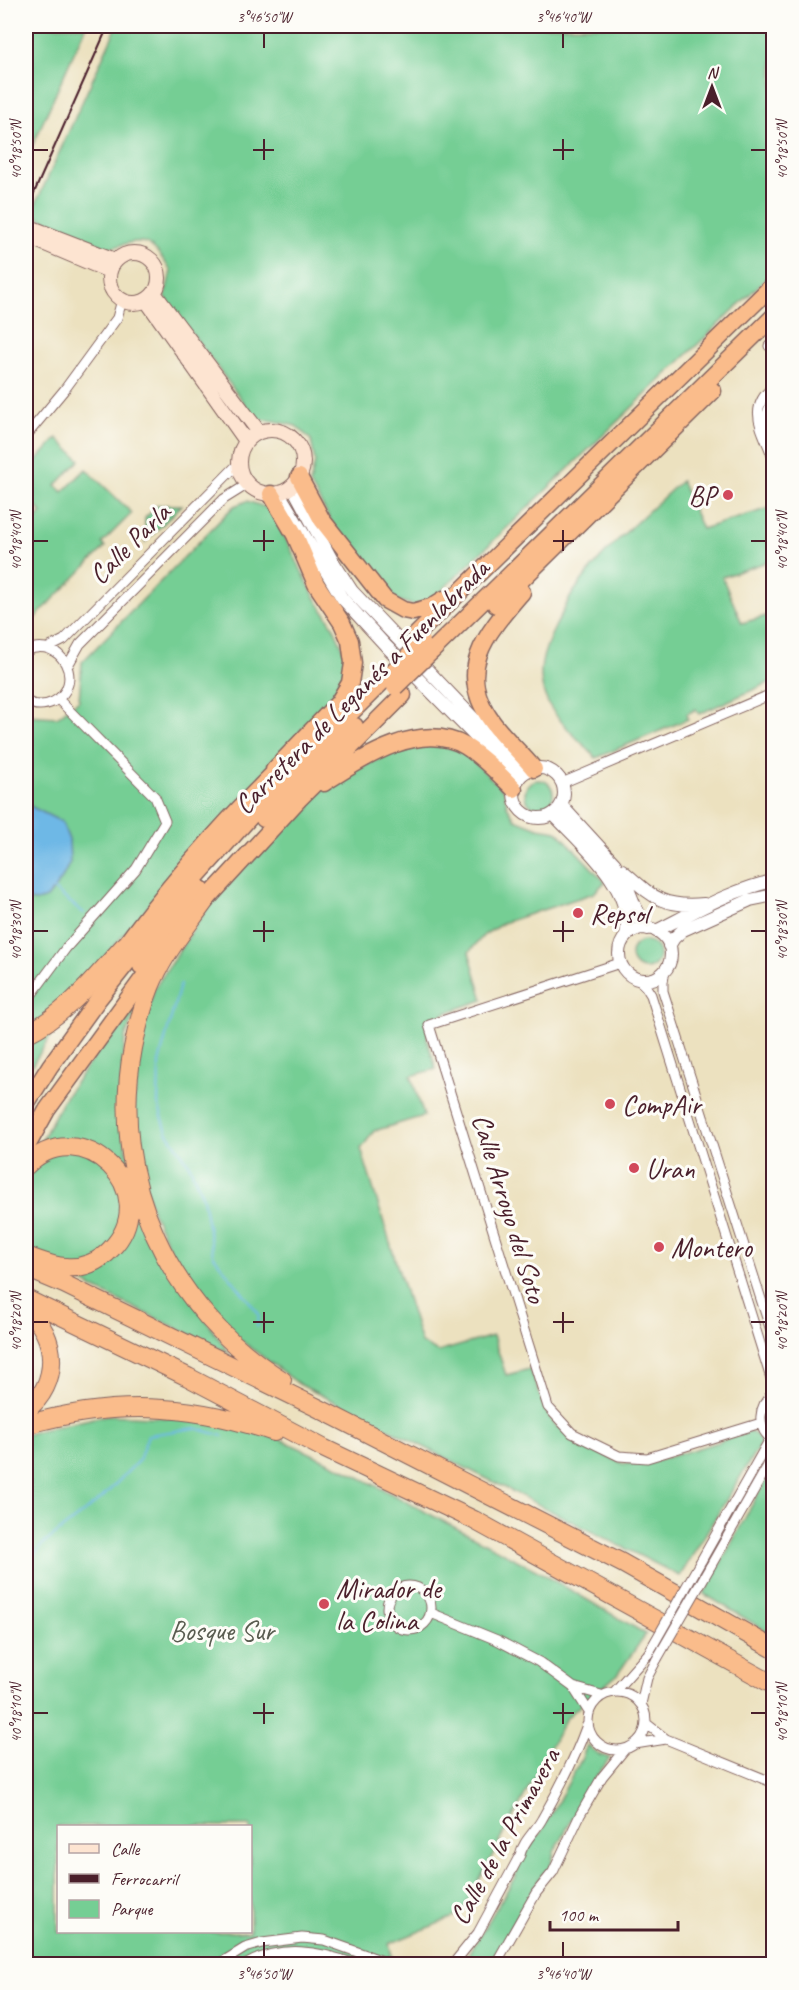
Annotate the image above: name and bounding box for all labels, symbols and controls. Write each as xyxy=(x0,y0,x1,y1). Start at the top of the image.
text: 3°46'50"W xyxy=(237,8,294,27)
text: 3°46'40"W xyxy=(536,8,593,27)
north arrow xyxy=(682,57,742,117)
text: N xyxy=(707,63,720,83)
text: 40°18'50"N xyxy=(7,117,26,180)
text: 40°18'50"N xyxy=(773,117,792,180)
place label: BP xyxy=(689,478,720,513)
marker: BP xyxy=(721,488,735,502)
street label: Calle Parla xyxy=(81,494,179,591)
text: 40°18'40"N xyxy=(7,508,26,571)
text: 40°18'40"N xyxy=(773,508,792,571)
street label: Carretera de Leganés a Fuenlabrada xyxy=(226,550,498,821)
place label: Repsol xyxy=(590,896,654,931)
text: 40°18'30"N xyxy=(7,898,26,961)
text: 40°18'30"N xyxy=(773,898,792,961)
marker: Repsol xyxy=(571,906,585,920)
place label: CompAir xyxy=(622,1087,703,1122)
marker: CompAir xyxy=(603,1097,617,1111)
street label: Calle Arroyo del Soto xyxy=(464,1110,555,1309)
place label: Uran xyxy=(646,1151,695,1186)
marker: Uran xyxy=(627,1161,641,1175)
place label: Montero xyxy=(671,1230,754,1265)
marker: Montero xyxy=(652,1240,666,1254)
text: 40°18'20"N xyxy=(7,1289,26,1352)
text: 40°18'20"N xyxy=(773,1289,792,1352)
place label: Mirador de la Colina xyxy=(336,1571,443,1638)
marker: Mirador de la Colina xyxy=(317,1597,331,1611)
park label: Bosque Sur xyxy=(170,1613,276,1648)
text: 40°18'10"N xyxy=(7,1680,26,1743)
text: 40°18'10"N xyxy=(773,1680,792,1743)
street label: Calle de la Primavera xyxy=(441,1740,568,1931)
legend xyxy=(57,1825,252,1933)
text: Calle xyxy=(111,1838,140,1860)
text: Ferrocarril xyxy=(111,1868,180,1890)
scale bar xyxy=(550,1894,678,1932)
text: Parque xyxy=(111,1898,153,1920)
text: 100 m xyxy=(559,1904,600,1926)
text: 3°46'50"W xyxy=(237,1965,294,1984)
text: 3°46'40"W xyxy=(536,1965,593,1984)

